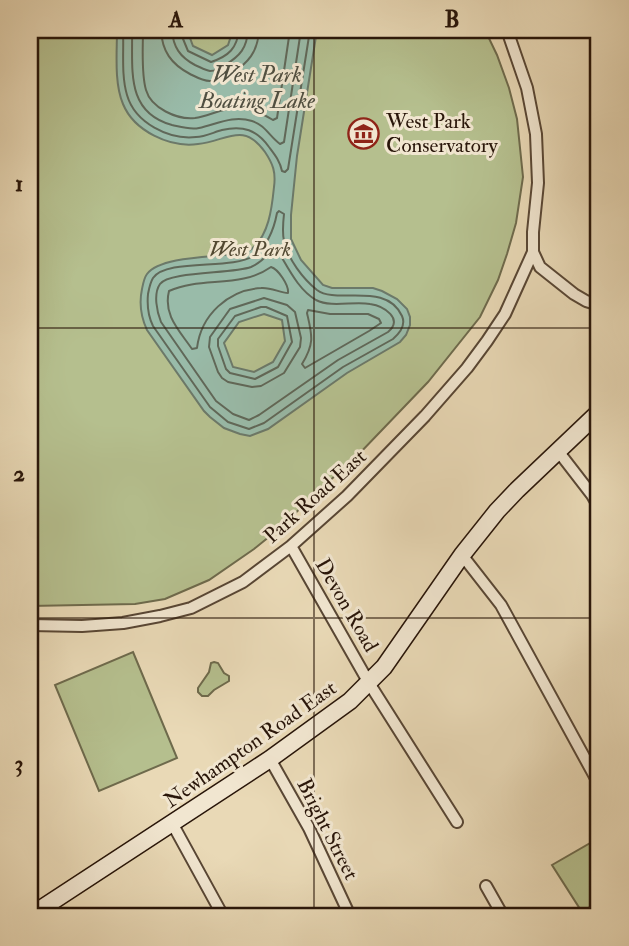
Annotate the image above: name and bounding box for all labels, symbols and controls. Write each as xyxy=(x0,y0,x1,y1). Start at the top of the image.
text: A xyxy=(168,5,184,34)
text: B xyxy=(444,5,460,34)
water label: West Park Boating Lake xyxy=(198,60,315,115)
place label: West Park Conservatory xyxy=(385,108,499,159)
museum icon: West Park Conservatory xyxy=(346,116,380,150)
text: 1 xyxy=(15,169,23,198)
park label: West Park xyxy=(209,236,291,263)
street label: Park Road East xyxy=(258,443,372,549)
text: 2 xyxy=(13,459,25,488)
street label: Devon Road xyxy=(309,553,385,658)
street label: Newhampton Road East xyxy=(159,675,342,814)
text: 3 xyxy=(15,749,23,778)
street label: Bright Street xyxy=(291,774,365,885)

